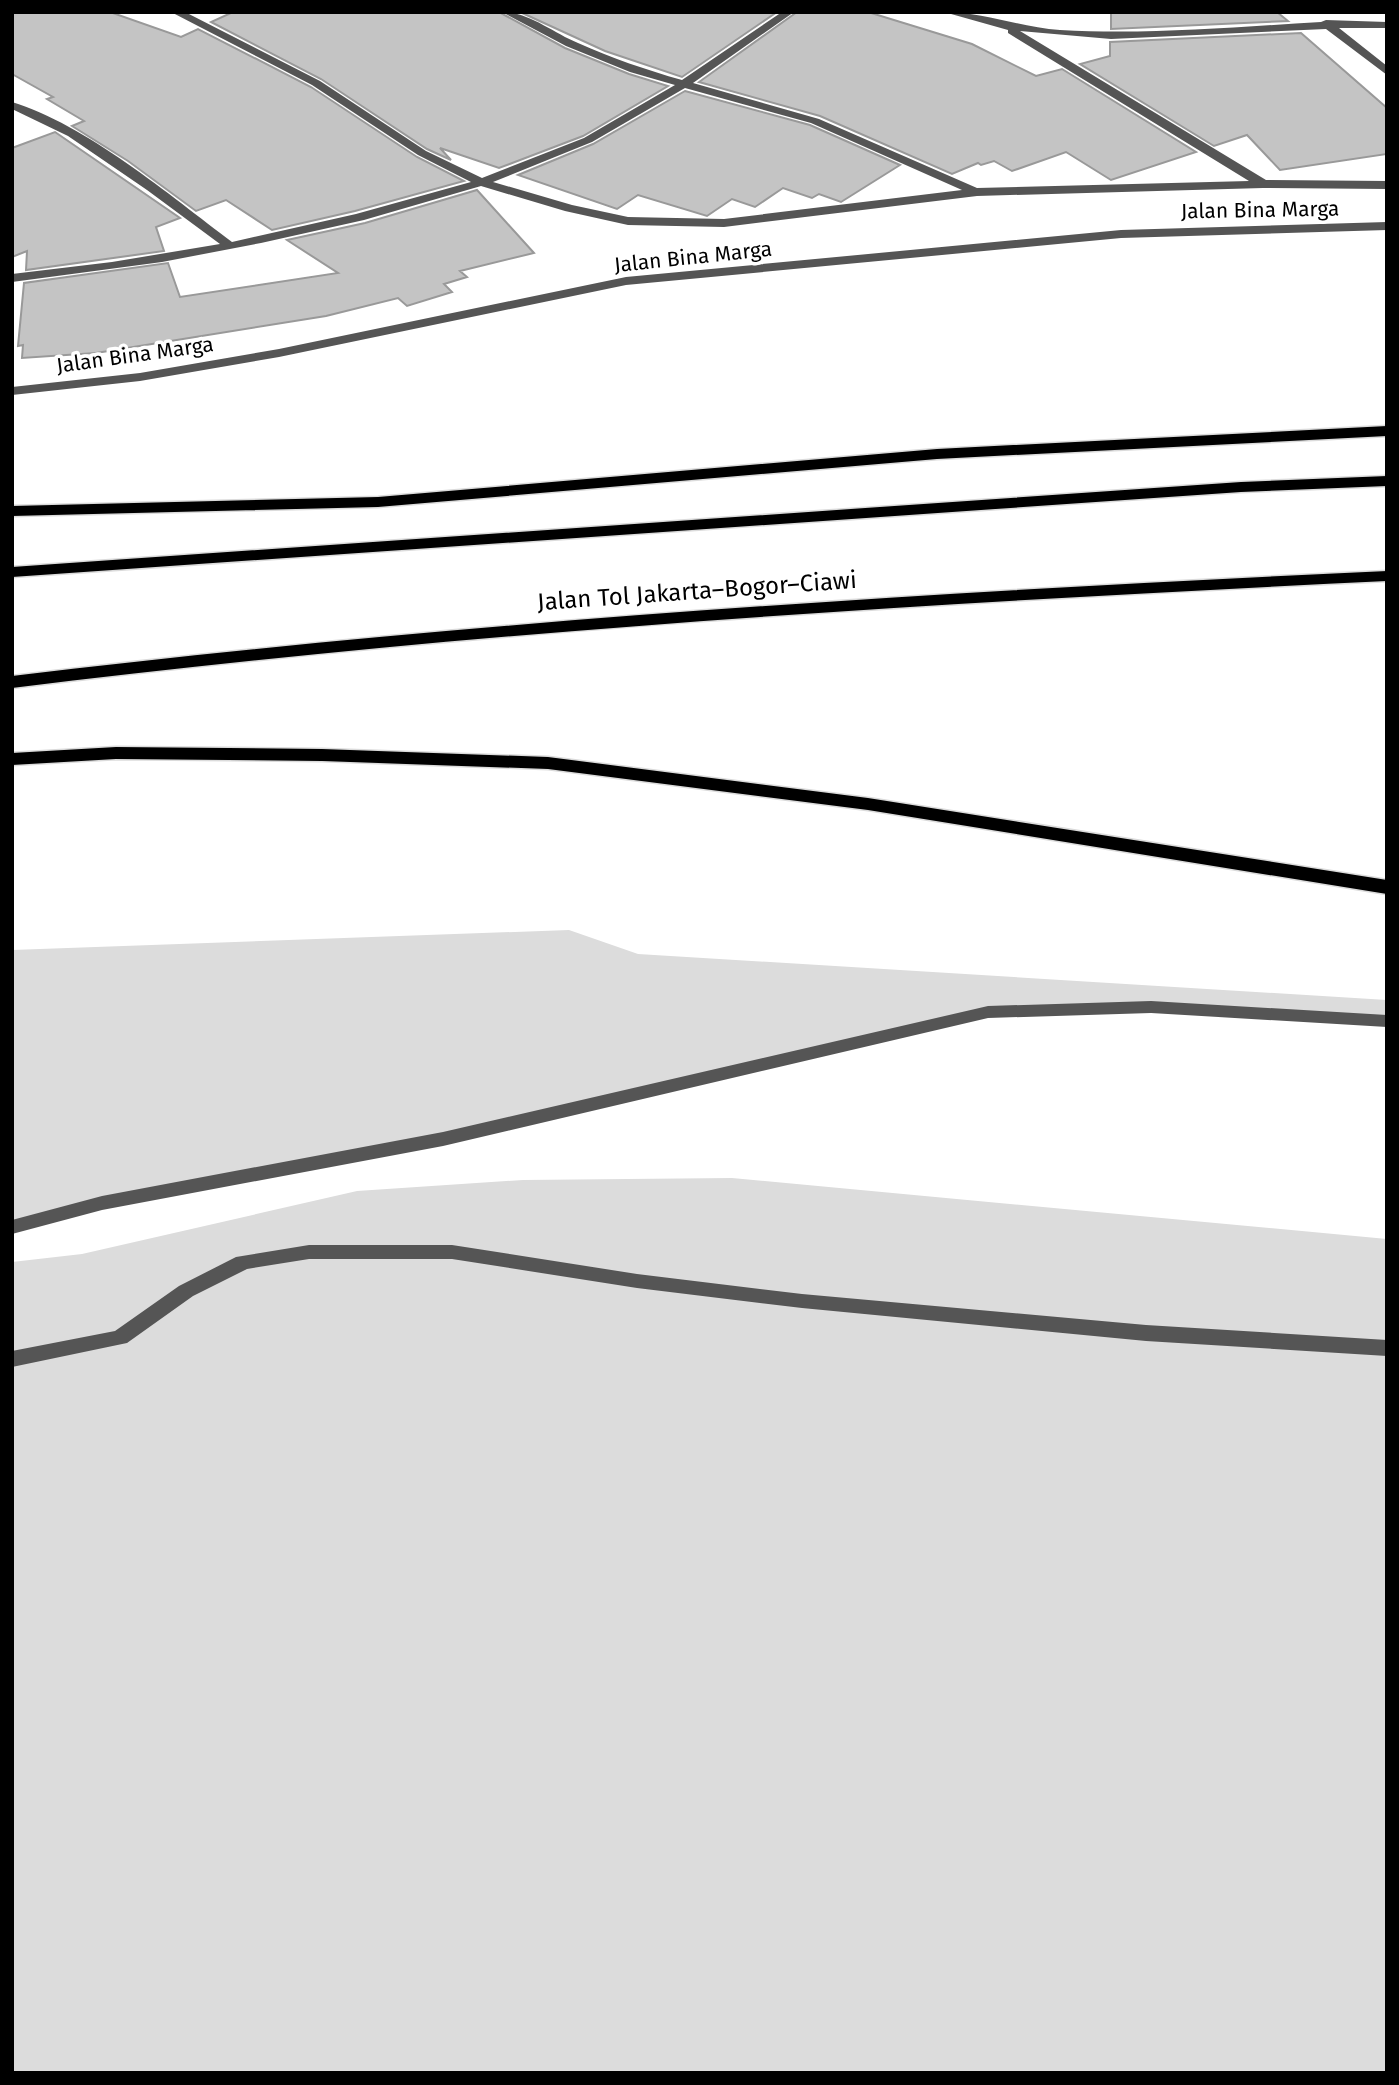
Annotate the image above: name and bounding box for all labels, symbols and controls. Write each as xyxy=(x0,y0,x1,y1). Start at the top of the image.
street label: Jalan Bina Marga xyxy=(1181,196,1339,224)
street label: Jalan Bina Marga xyxy=(613,236,773,278)
street label: Jalan Bina Marga xyxy=(55,331,215,379)
street label: Jalan Tol Jakarta–Bogor–Ciawi xyxy=(536,566,858,616)

